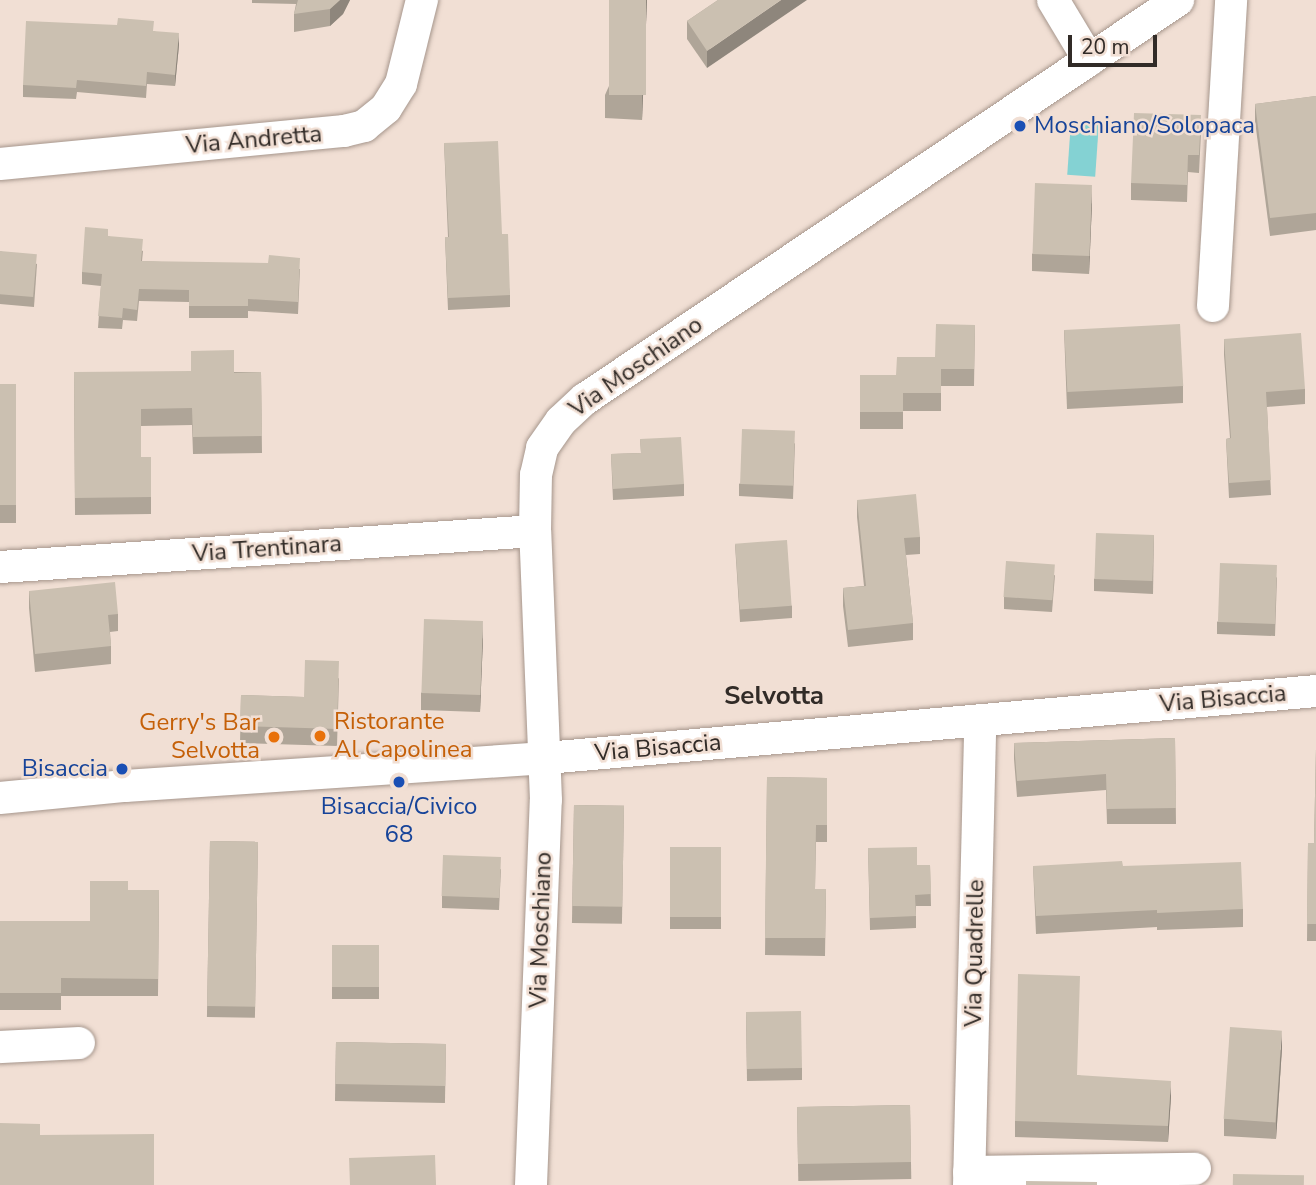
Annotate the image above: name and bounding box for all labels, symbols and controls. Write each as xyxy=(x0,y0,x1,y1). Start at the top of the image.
scale bar xyxy=(1071,21,1160,65)
text: 20 m xyxy=(1081,33,1130,61)
place label: Moschiano/Solopaca xyxy=(1034,112,1255,140)
marker: Moschiano/Solopaca xyxy=(1012,118,1028,134)
street label: Via Andretta xyxy=(185,120,323,160)
street label: Via Moschiano xyxy=(564,310,708,424)
street label: Via Trentinara xyxy=(191,529,343,569)
street label: Via Bisaccia xyxy=(1158,679,1288,719)
district label: Selvotta xyxy=(724,680,824,712)
place label: Ristorante Al Capolinea xyxy=(334,708,472,764)
place label: Gerry's Bar Selvotta xyxy=(139,709,260,765)
marker: Ristorante Al Capolinea xyxy=(312,728,328,744)
street label: Via Bisaccia xyxy=(593,728,723,768)
marker: Gerry's Bar Selvotta xyxy=(266,729,282,745)
place label: Bisaccia xyxy=(22,755,108,783)
marker: Bisaccia xyxy=(114,761,130,777)
marker: Bisaccia/Civico 68 xyxy=(391,774,407,790)
place label: Bisaccia/Civico 68 xyxy=(321,793,477,849)
street label: Via Moschiano xyxy=(524,851,558,1009)
street label: Via Quadrelle xyxy=(959,879,991,1027)

